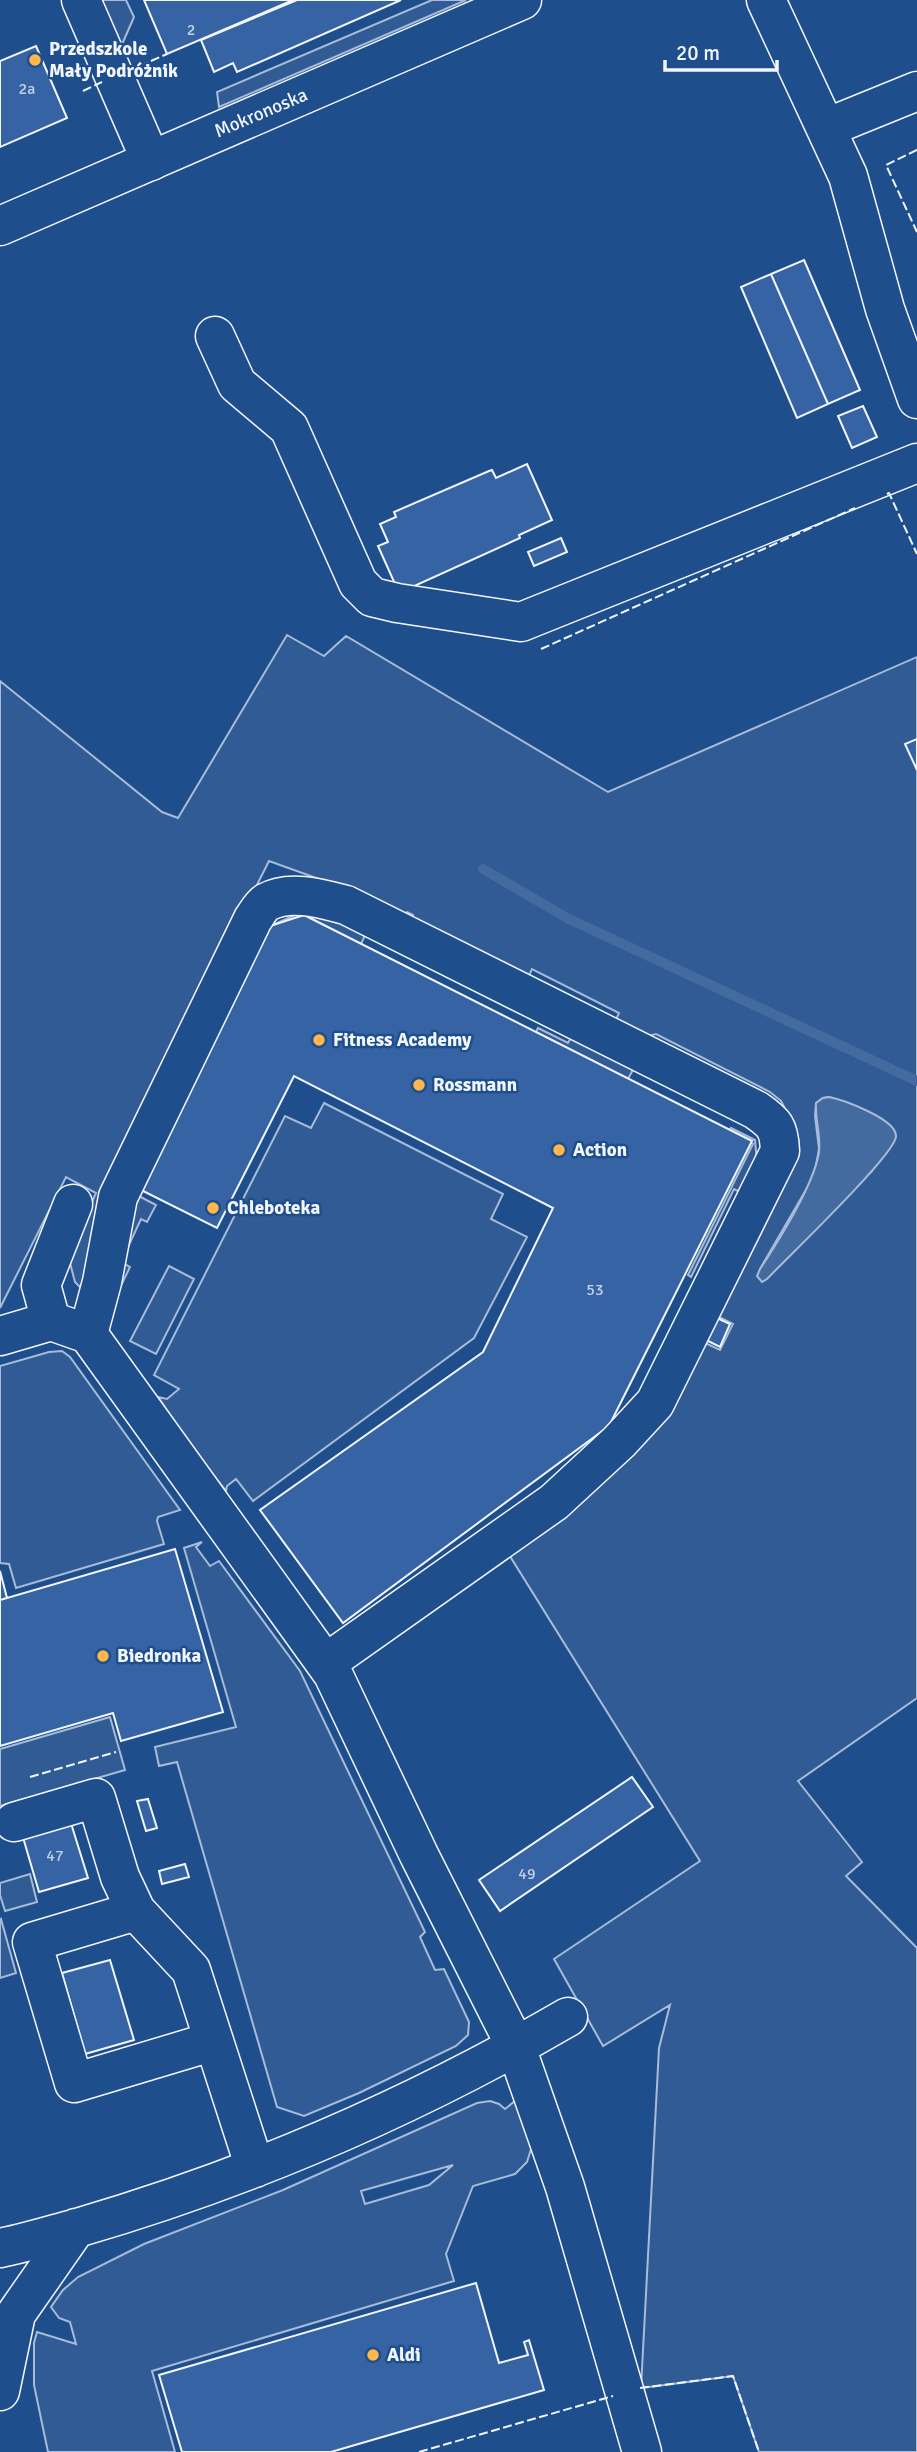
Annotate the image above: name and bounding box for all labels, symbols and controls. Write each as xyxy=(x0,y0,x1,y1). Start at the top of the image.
house number: 2 xyxy=(187,20,195,40)
scale bar xyxy=(665,28,777,72)
place label: Przedszkole Mały Podróżnik xyxy=(49,37,178,83)
text: 20 m xyxy=(676,40,720,66)
marker: Przedszkole Mały Podróżnik xyxy=(27,52,43,68)
house number: 2a xyxy=(19,79,35,99)
street label: Mokronoska xyxy=(211,83,311,143)
place label: Fitness Academy xyxy=(333,1028,472,1052)
marker: Fitness Academy xyxy=(311,1032,327,1048)
place label: Rossmann xyxy=(433,1073,517,1097)
marker: Rossmann xyxy=(411,1077,427,1093)
place label: Action xyxy=(573,1138,627,1162)
marker: Action xyxy=(551,1142,567,1158)
place label: Chleboteka xyxy=(227,1196,320,1220)
marker: Chleboteka xyxy=(205,1200,221,1216)
house number: 53 xyxy=(586,1280,604,1300)
place label: Biedronka xyxy=(117,1644,202,1668)
marker: Biedronka xyxy=(95,1648,111,1664)
house number: 47 xyxy=(46,1846,64,1866)
house number: 49 xyxy=(518,1864,536,1884)
place label: Aldi xyxy=(387,2343,421,2367)
marker: Aldi xyxy=(365,2347,381,2363)

